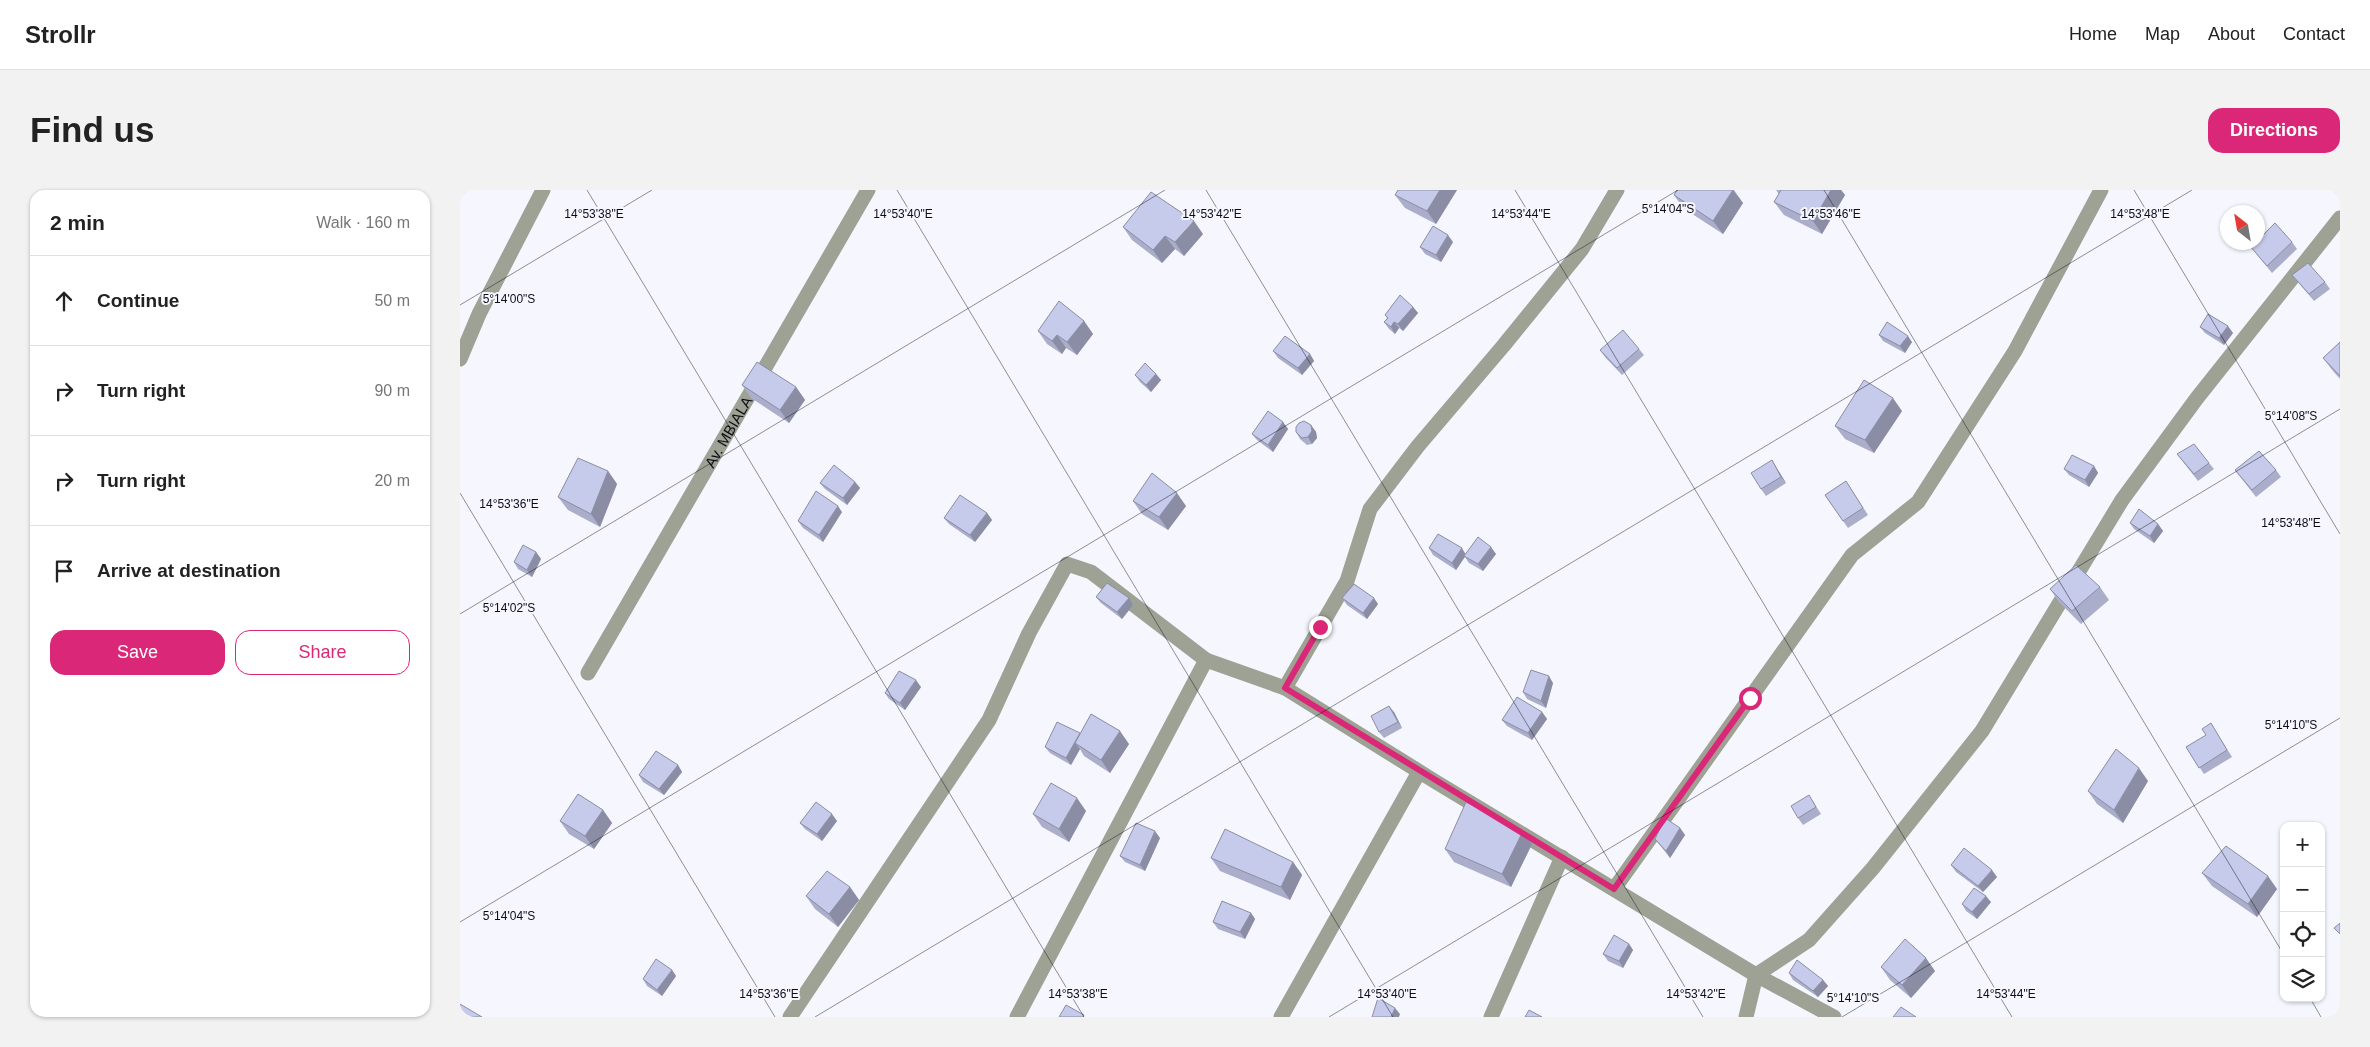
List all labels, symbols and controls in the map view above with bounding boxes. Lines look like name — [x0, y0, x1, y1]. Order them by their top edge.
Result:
text: Strollr — [25, 21, 96, 48]
text: Home — [2069, 24, 2117, 44]
text: Map — [2145, 24, 2180, 44]
text: About — [2208, 24, 2255, 44]
text: Contact — [2283, 24, 2345, 44]
button: Directions — [2208, 108, 2340, 153]
text: Find us — [30, 110, 154, 149]
text: 5°14'04"S — [1642, 202, 1694, 216]
north arrow — [2220, 205, 2265, 250]
text: 14°53'38"E — [564, 207, 624, 221]
text: 14°53'40"E — [873, 207, 933, 221]
text: 14°53'42"E — [1182, 207, 1242, 221]
text: 14°53'44"E — [1491, 207, 1551, 221]
text: 14°53'46"E — [1801, 207, 1861, 221]
text: 14°53'48"E — [2110, 207, 2170, 221]
text: 2 min — [50, 211, 105, 234]
text: Walk · 160 m — [316, 214, 410, 231]
icon: ahead — [50, 287, 78, 315]
text: Continue — [97, 290, 179, 311]
text: 50 m — [374, 292, 410, 309]
text: 5°14'00"S — [483, 292, 535, 306]
icon: right — [50, 377, 78, 405]
text: Turn right — [97, 380, 185, 401]
text: 90 m — [374, 382, 410, 399]
street label: Av. MBIALA — [701, 393, 755, 470]
text: 5°14'08"S — [2265, 409, 2317, 423]
icon: right — [50, 467, 78, 495]
text: Turn right — [97, 470, 185, 491]
text: 20 m — [374, 472, 410, 489]
text: 14°53'36"E — [479, 497, 539, 511]
text: 14°53'48"E — [2261, 516, 2321, 530]
icon: arrive — [50, 557, 78, 585]
text: Arrive at destination — [97, 560, 281, 581]
text: 5°14'02"S — [483, 601, 535, 615]
route end — [1309, 616, 1332, 639]
button: Save — [50, 630, 225, 675]
button: Share — [235, 630, 410, 675]
route start — [1739, 687, 1762, 710]
text: 5°14'10"S — [2265, 718, 2317, 732]
map controls — [2280, 822, 2325, 1002]
button: + — [2280, 822, 2325, 867]
button: − — [2280, 867, 2325, 912]
text: 5°14'04"S — [483, 909, 535, 923]
button: locate — [2280, 912, 2325, 957]
button: layers — [2280, 957, 2325, 1002]
text: 14°53'36"E — [739, 987, 799, 1001]
text: 14°53'38"E — [1048, 987, 1108, 1001]
text: 14°53'40"E — [1357, 987, 1417, 1001]
text: 14°53'42"E — [1666, 987, 1726, 1001]
text: 14°53'44"E — [1976, 987, 2036, 1001]
text: 5°14'10"S — [1827, 991, 1879, 1005]

